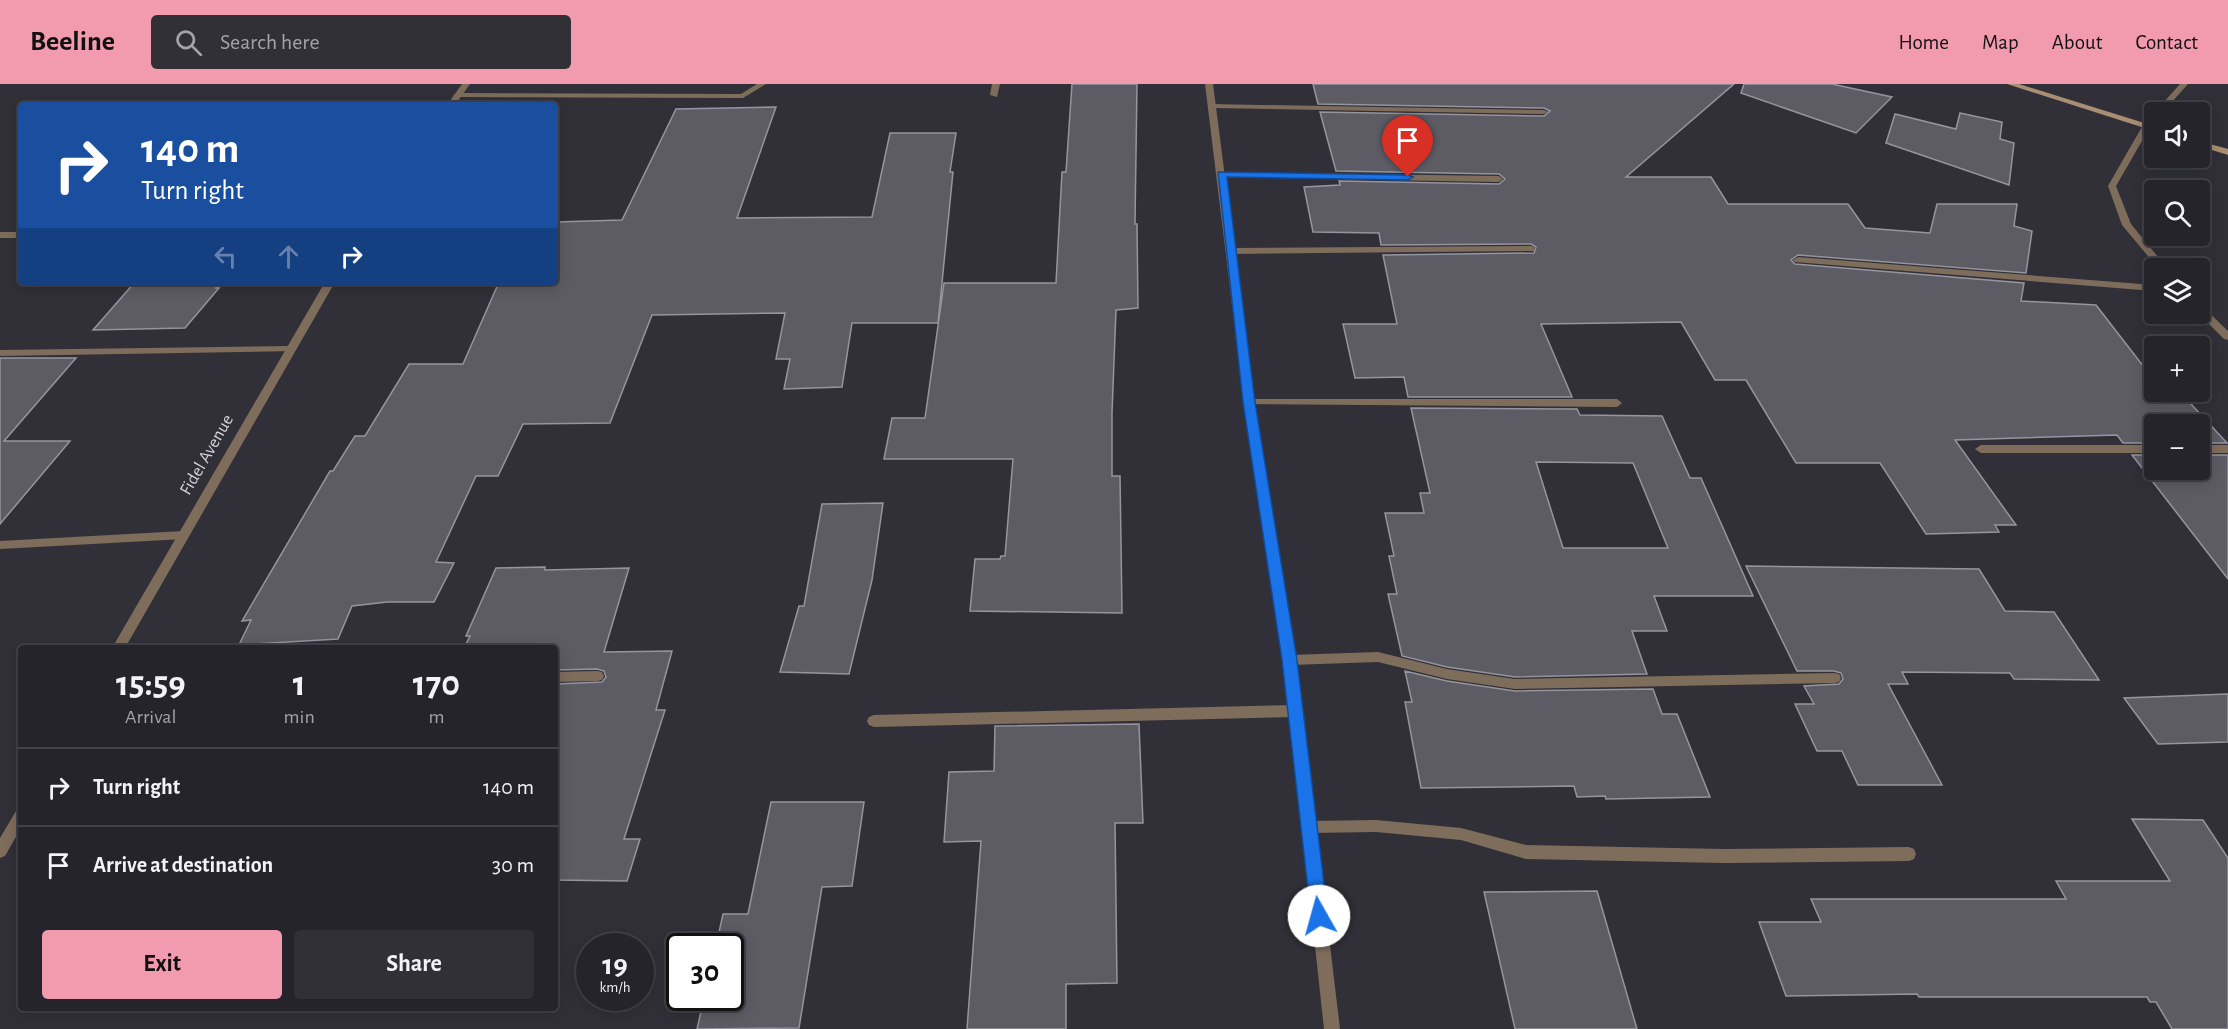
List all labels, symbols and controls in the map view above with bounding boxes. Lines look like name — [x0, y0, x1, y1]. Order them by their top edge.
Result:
search box — [151, 15, 571, 69]
icon: search — [172, 26, 205, 59]
text: Beeline — [30, 28, 115, 56]
text: Search here — [220, 31, 320, 53]
text: Home — [1898, 32, 1949, 53]
text: Map — [1982, 32, 2019, 53]
text: About — [2052, 32, 2102, 53]
text: Contact — [2135, 32, 2198, 53]
map controls — [2144, 102, 2210, 480]
button: sound — [2144, 102, 2210, 168]
pin — [1382, 115, 1433, 177]
icon: arrive — [1391, 124, 1424, 157]
icon: right — [42, 126, 120, 204]
text: 140 m — [141, 128, 239, 170]
text: Turn right — [141, 177, 244, 204]
button: search — [2144, 180, 2210, 246]
icon: left — [209, 240, 242, 273]
icon: ahead — [272, 240, 305, 273]
icon: right — [335, 240, 368, 273]
button: layers — [2144, 258, 2210, 324]
button: + — [2144, 336, 2210, 402]
street label: Fidel Avenue — [177, 412, 237, 498]
button: − — [2144, 414, 2210, 480]
text: 15:59 — [116, 666, 186, 702]
text: 1 — [293, 666, 306, 702]
text: 170 — [413, 666, 460, 702]
text: Arrival — [125, 707, 177, 727]
text: min — [284, 707, 315, 727]
text: m — [428, 707, 444, 727]
icon: right — [42, 771, 75, 804]
text: Turn right — [93, 776, 180, 798]
text: 140 m — [483, 776, 534, 798]
icon: arrive — [42, 849, 75, 882]
text: Arrive at destination — [93, 854, 273, 876]
text: 30 m — [492, 854, 534, 876]
position arrow — [1287, 884, 1351, 948]
button: Exit — [42, 930, 282, 999]
button: Share — [294, 930, 534, 999]
speed limit sign: 30 — [666, 933, 744, 1011]
text: 19 — [602, 950, 628, 980]
text: km/h — [600, 980, 630, 995]

